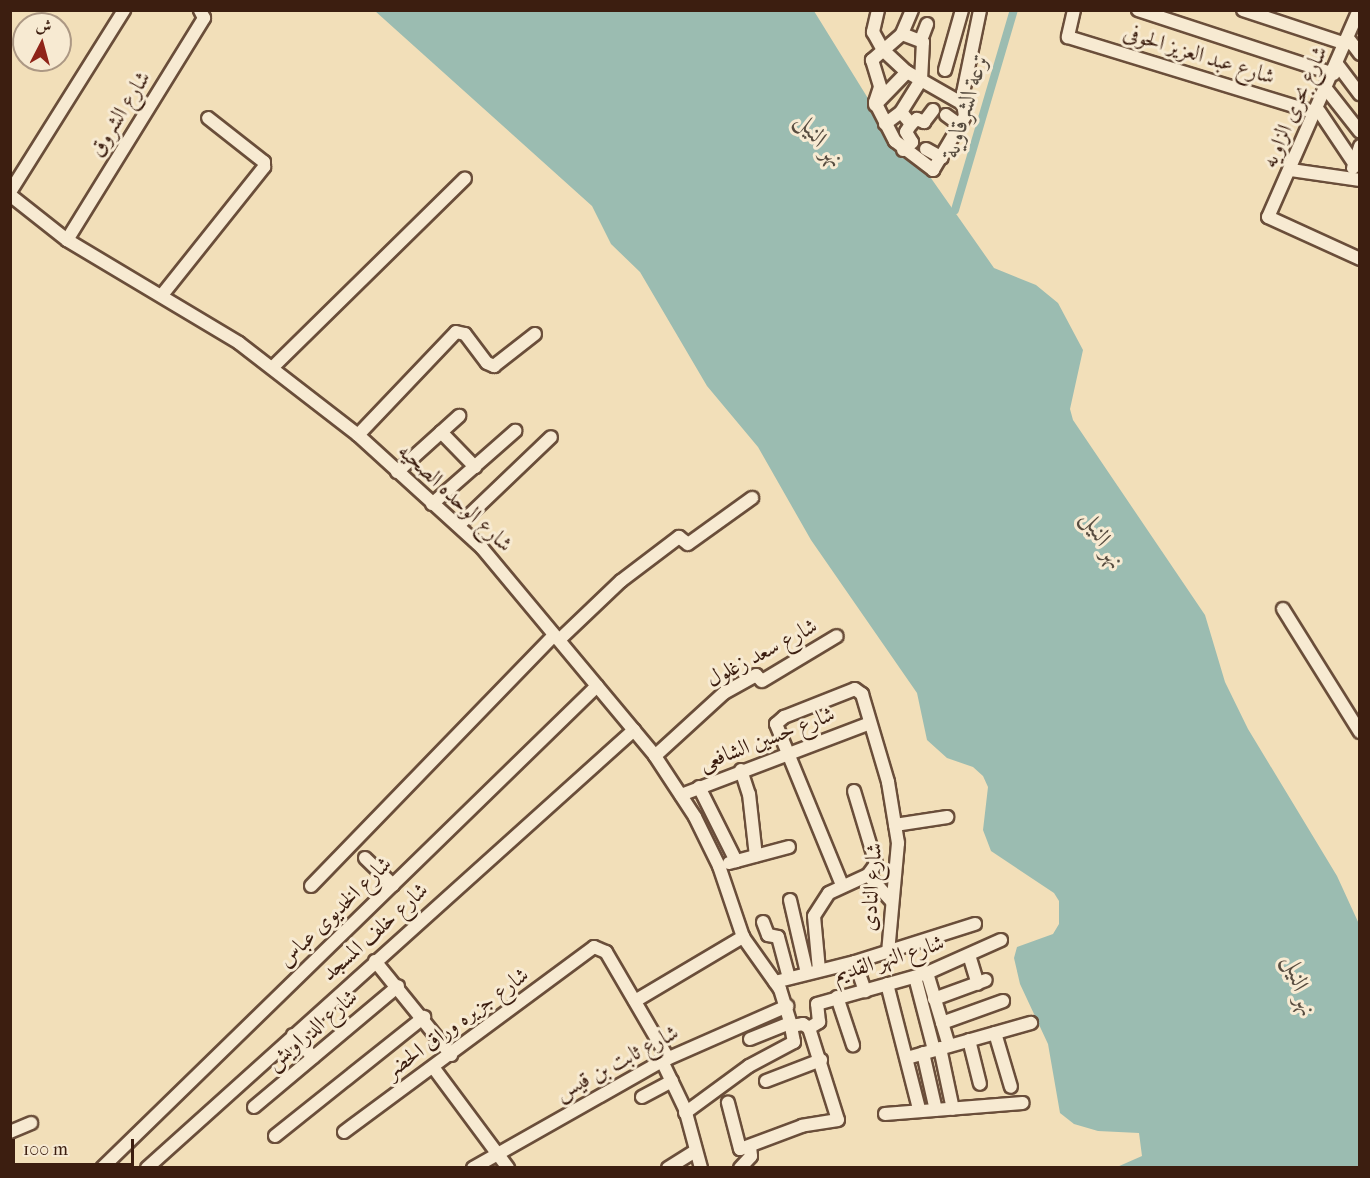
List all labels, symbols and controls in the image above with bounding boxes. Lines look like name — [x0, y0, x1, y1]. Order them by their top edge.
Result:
north arrow — [12, 12, 72, 72]
text: ش — [35, 15, 53, 36]
street label: شارع عبد العزيز الحوفى — [1120, 19, 1278, 91]
street label: شارع بحرى الزاويه — [1256, 42, 1334, 172]
water label: ترعة الشرقاوية — [936, 49, 996, 161]
street label: شارع الشروق — [83, 66, 157, 162]
water label: نهر النيل — [789, 106, 851, 174]
street label: شارع الوحده الصحيه — [392, 438, 518, 558]
water label: نهر النيل — [1075, 506, 1131, 574]
street label: شارع سعد زغلول — [702, 613, 822, 693]
street label: شارع حسين الشافعى — [695, 701, 839, 777]
street label: شارع النادى — [856, 842, 888, 932]
street label: شارع الخديوى عباس — [273, 851, 397, 973]
street label: شارع خلف المسجد — [316, 877, 434, 987]
street label: شارع النهر القديم — [831, 930, 947, 988]
water label: نهر النيل — [1278, 952, 1322, 1020]
street label: شارع جزيره وراق الحضر — [380, 962, 534, 1084]
street label: شارع الدراويش — [261, 984, 363, 1076]
street label: شارع ثابت بن قيس — [551, 1019, 683, 1107]
scale bar — [15, 1127, 136, 1165]
text: 100 m — [23, 1139, 68, 1160]

